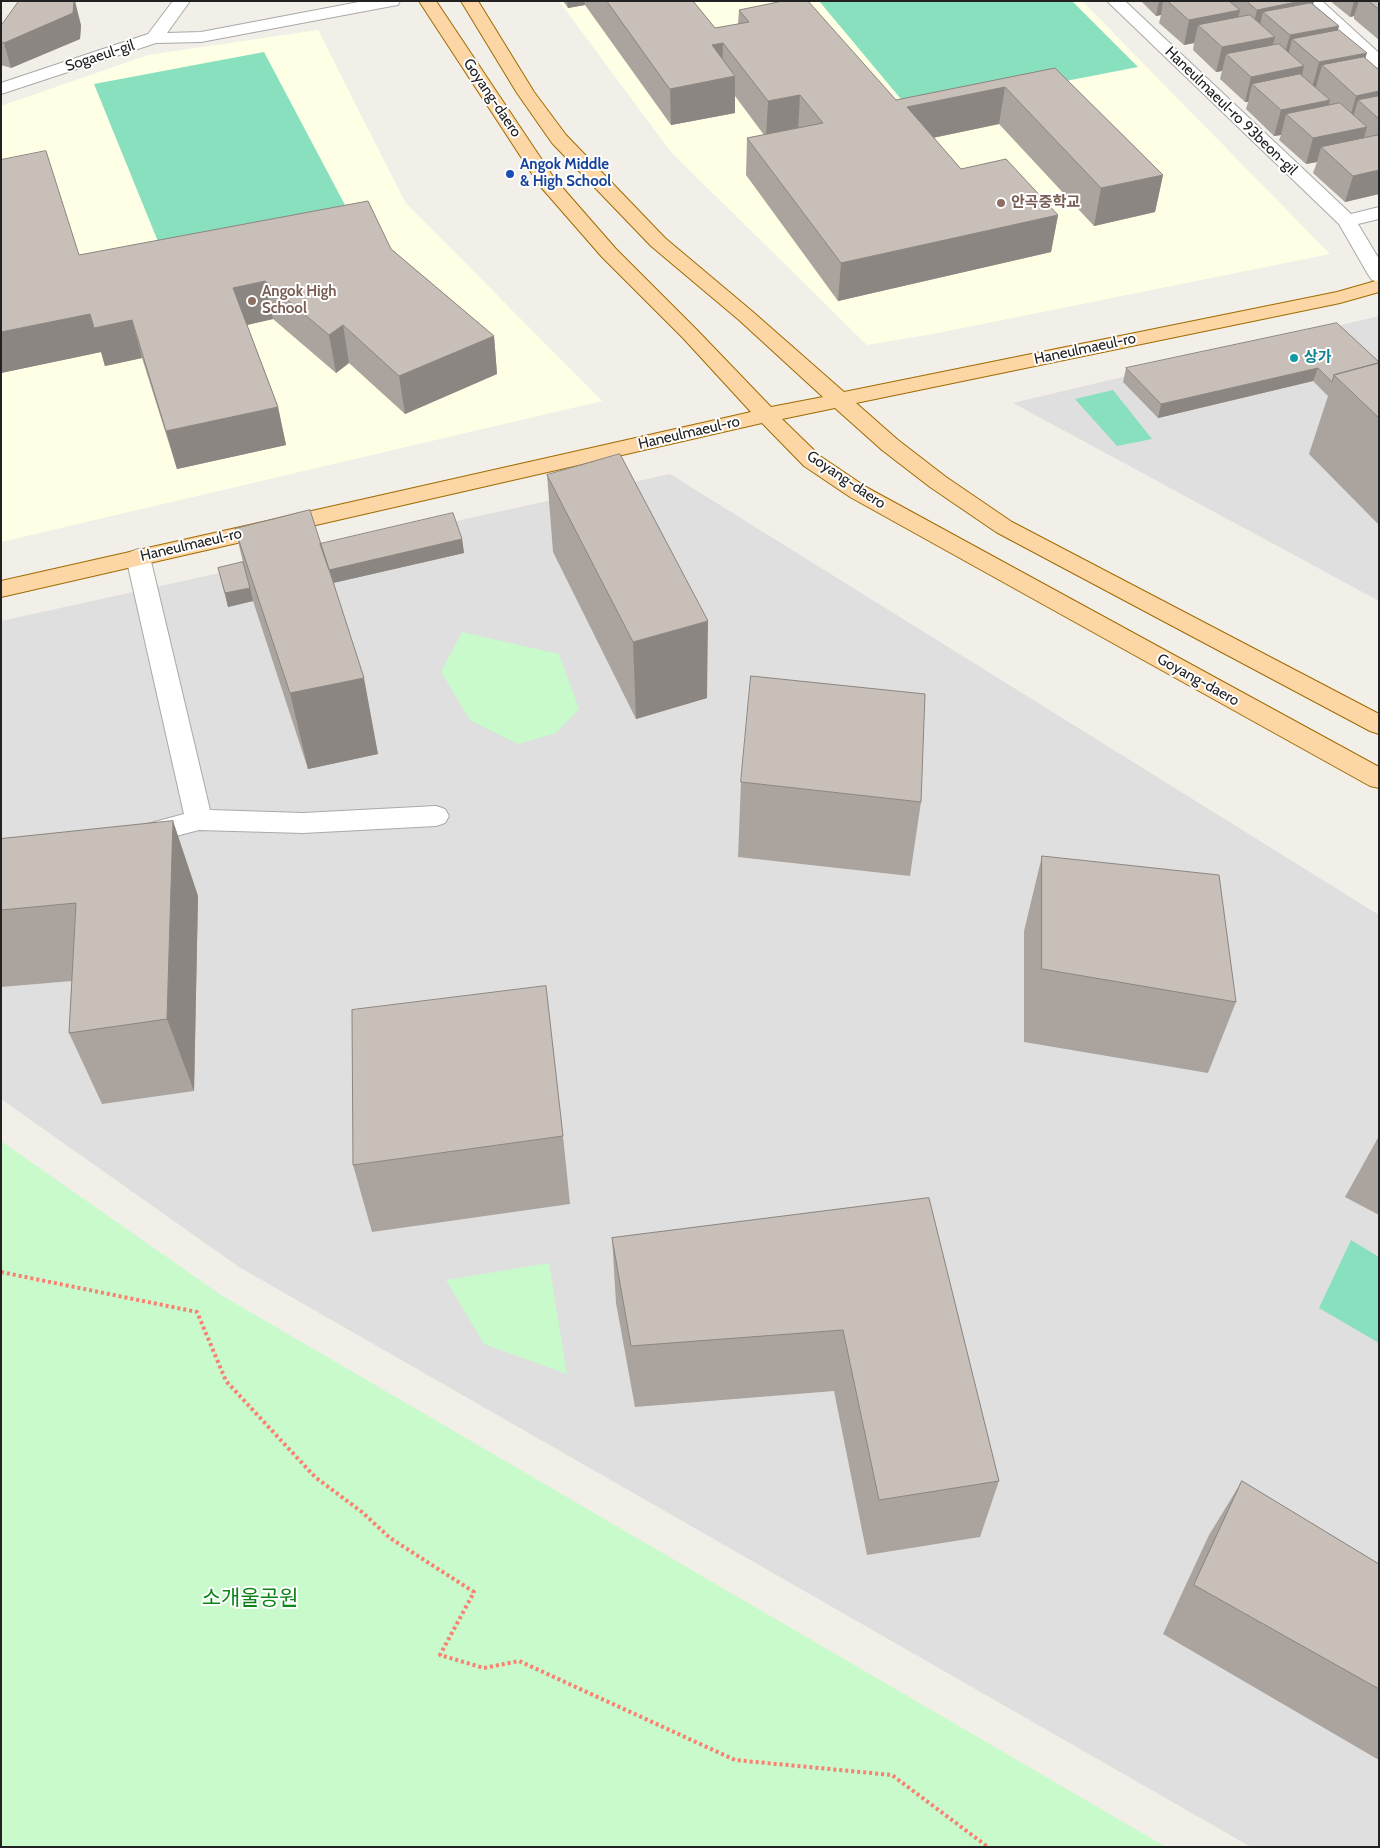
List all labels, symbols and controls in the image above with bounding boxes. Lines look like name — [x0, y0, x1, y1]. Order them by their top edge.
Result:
street label: Sogaeul-gil — [63, 36, 137, 76]
street label: Haneulmaeul-ro 93beon-gil — [1161, 43, 1301, 179]
street label: Goyang-daero — [459, 55, 525, 141]
place label: Angok Middle & High School — [520, 156, 611, 191]
marker: Angok Middle & High School — [504, 168, 516, 180]
place label: 안곡중학교 — [1011, 194, 1080, 212]
marker: 안곡중학교 — [995, 197, 1007, 209]
place label: Angok High School — [262, 283, 337, 318]
marker: Angok High School — [246, 295, 258, 307]
street label: Haneulmaeul-ro — [1032, 329, 1138, 369]
place label: 상가 — [1304, 349, 1332, 367]
marker: 상가 — [1288, 352, 1300, 364]
street label: Haneulmaeul-ro — [636, 413, 742, 453]
street label: Goyang-daero — [803, 447, 889, 513]
street label: Haneulmaeul-ro — [138, 525, 244, 565]
street label: Goyang-daero — [1154, 650, 1242, 710]
park label: 소개울공원 — [202, 1586, 298, 1612]

